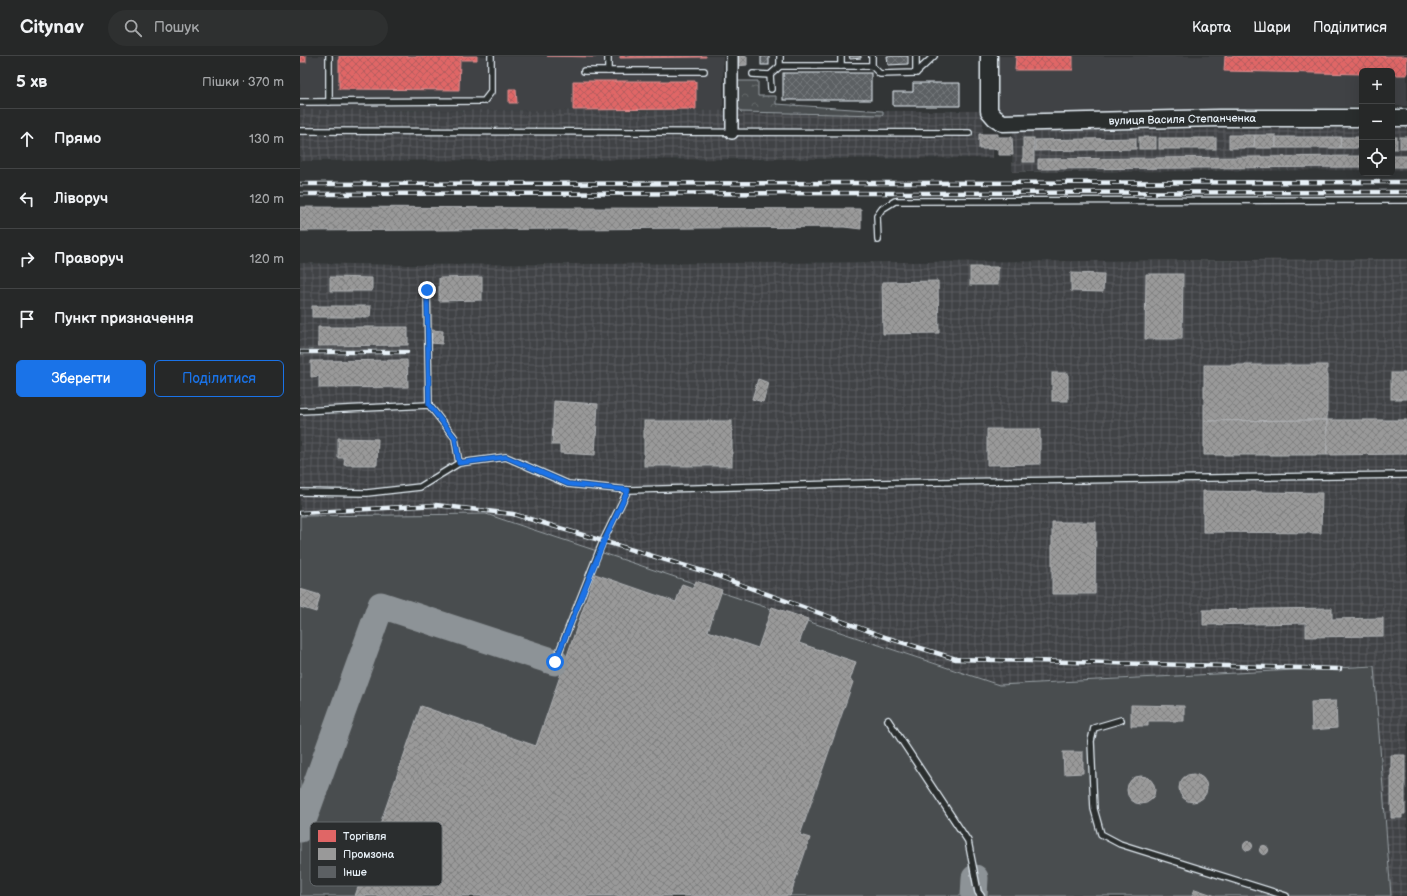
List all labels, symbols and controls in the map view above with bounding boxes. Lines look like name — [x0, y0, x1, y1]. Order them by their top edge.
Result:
search box — [108, 10, 388, 46]
text: Citynav — [20, 16, 84, 39]
icon: search — [122, 17, 144, 39]
text: Пошук — [154, 18, 199, 37]
text: Карта — [1192, 19, 1231, 36]
text: Шари — [1253, 19, 1291, 36]
text: Поділитися — [1313, 19, 1387, 36]
map controls — [1359, 68, 1395, 176]
button: + — [1359, 68, 1395, 104]
text: 5 хв — [16, 72, 47, 92]
text: Пішки · 370 m — [202, 74, 284, 90]
button: − — [1359, 104, 1395, 140]
street label: вулиця Василя Степанченка — [1109, 112, 1256, 128]
icon: ahead — [16, 128, 38, 150]
text: Прямо — [54, 129, 101, 148]
text: 130 m — [249, 131, 284, 147]
button: locate — [1359, 140, 1395, 176]
icon: left — [16, 188, 38, 210]
text: Ліворуч — [54, 189, 108, 208]
text: 120 m — [249, 191, 284, 207]
icon: right — [16, 248, 38, 270]
text: Праворуч — [54, 249, 124, 268]
text: 120 m — [249, 251, 284, 267]
route end — [418, 281, 436, 299]
icon: arrive — [16, 308, 38, 330]
text: Пункт призначення — [54, 309, 194, 328]
button: Зберегти — [16, 360, 146, 397]
button: Поділитися — [154, 360, 284, 397]
route start — [546, 653, 564, 671]
legend — [310, 822, 442, 886]
text: Торгівля — [343, 830, 386, 843]
text: Промзона — [343, 848, 395, 861]
text: Інше — [343, 866, 367, 879]

